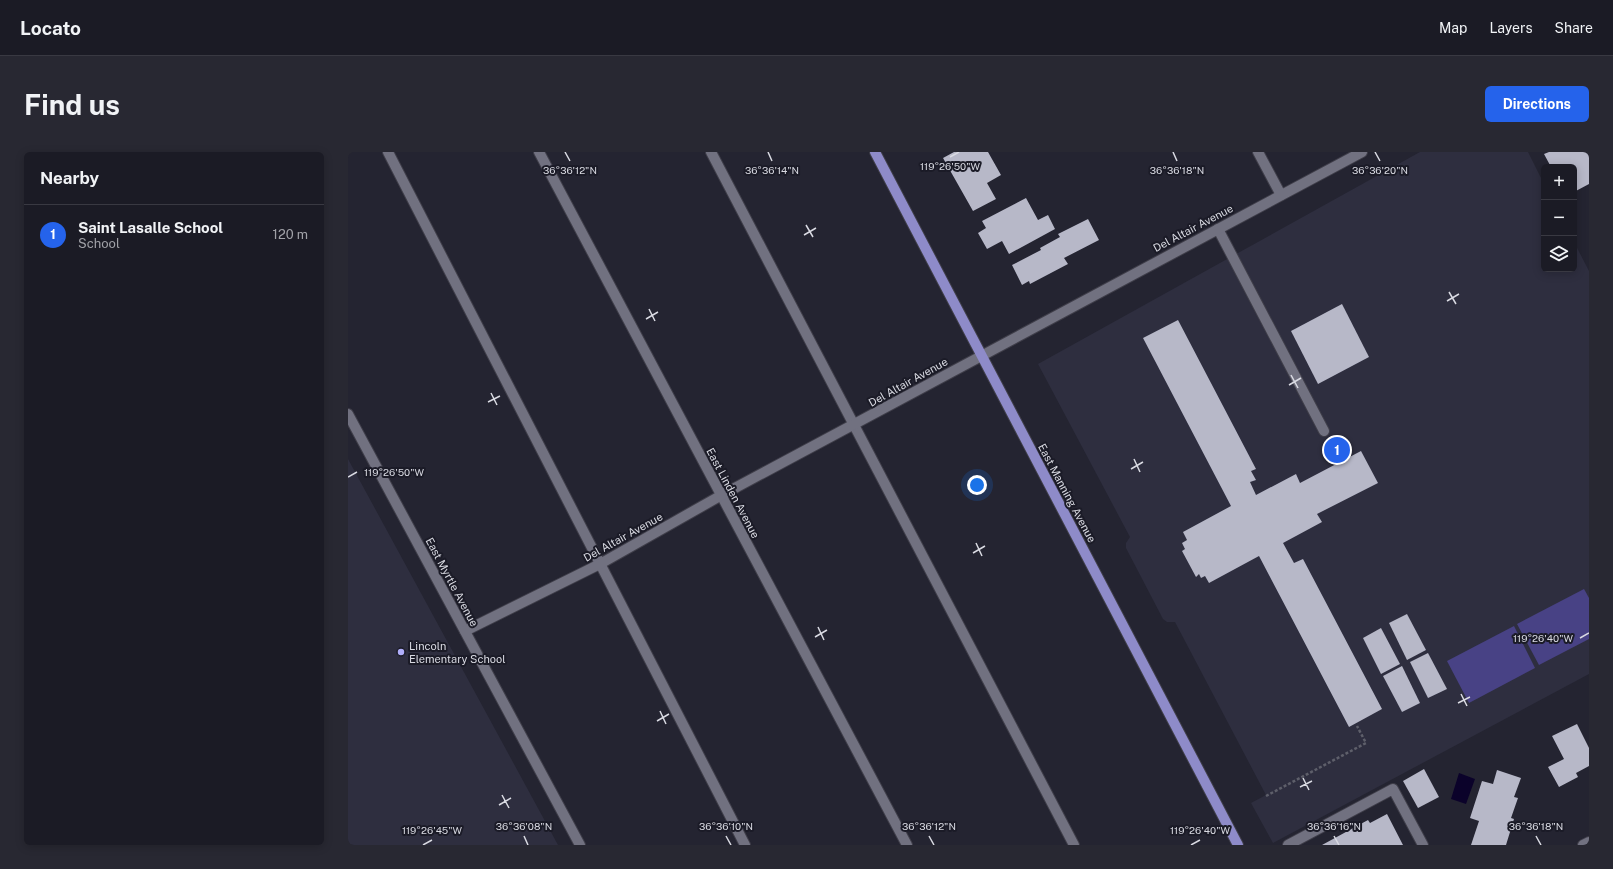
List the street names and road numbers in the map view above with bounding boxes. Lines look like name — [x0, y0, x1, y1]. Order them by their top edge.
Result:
street label: Del Altair Avenue — [1151, 202, 1235, 254]
street label: Del Altair Avenue — [866, 355, 950, 409]
street label: East Manning Avenue — [1036, 442, 1098, 544]
street label: East Linden Avenue — [704, 446, 762, 540]
street label: Del Altair Avenue — [581, 510, 665, 564]
street label: East Myrtle Avenue — [423, 536, 481, 628]

